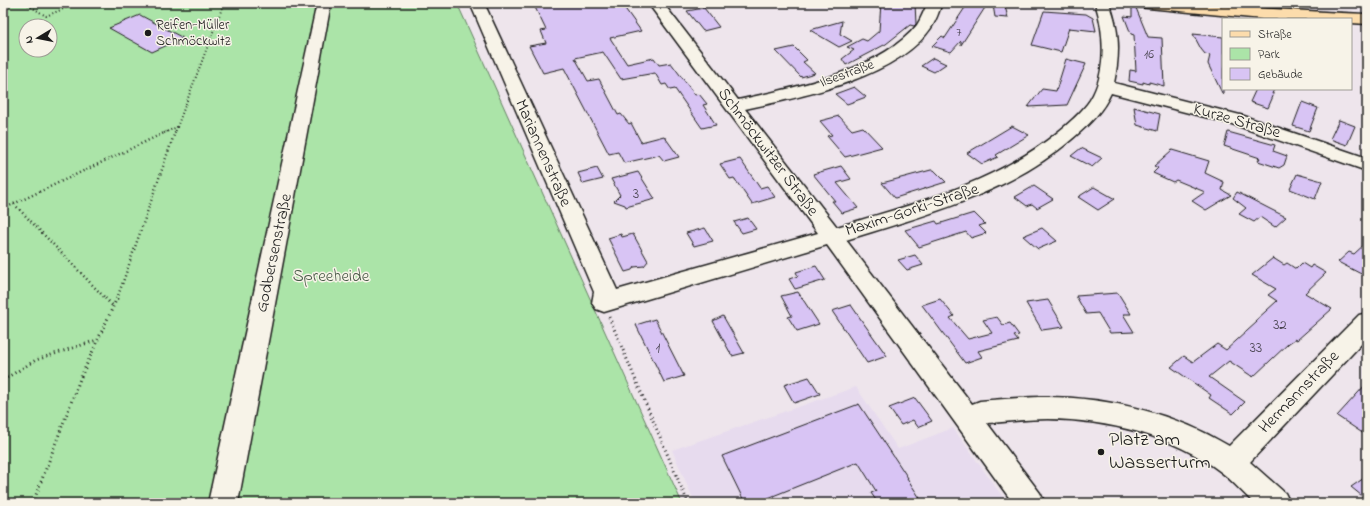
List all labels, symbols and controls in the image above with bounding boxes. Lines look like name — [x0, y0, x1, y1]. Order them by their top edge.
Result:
place label: Reifen-Müller Schmöckwitz — [156, 15, 231, 52]
north arrow — [18, 18, 58, 58]
legend — [1222, 18, 1352, 90]
house number: 7 — [956, 23, 962, 42]
text: Straße — [1258, 26, 1292, 44]
marker: Reifen-Müller Schmöckwitz — [143, 28, 153, 38]
text: N — [21, 35, 38, 45]
house number: 16 — [1144, 45, 1154, 64]
text: Park — [1258, 46, 1280, 64]
street label: Ilsestraße — [817, 54, 878, 94]
text: Gebäude — [1258, 66, 1303, 84]
street label: Schmöckwitzer Straße — [711, 82, 825, 222]
street label: Mariannenstraße — [508, 95, 578, 211]
street label: Kurze Straße — [1190, 97, 1284, 145]
street label: Maxim-Gorki-Straße — [842, 177, 982, 243]
house number: 3 — [633, 183, 639, 205]
street label: Godbersenstraße — [249, 191, 299, 315]
park label: Spreeheide — [293, 264, 370, 289]
house number: 32 — [1273, 314, 1287, 336]
house number: 1 — [656, 337, 661, 359]
house number: 33 — [1250, 337, 1262, 359]
street label: Hermannstraße — [1253, 344, 1345, 439]
place label: Platz am Wasserturm — [1109, 426, 1211, 478]
marker: Platz am Wasserturm — [1096, 447, 1106, 457]

